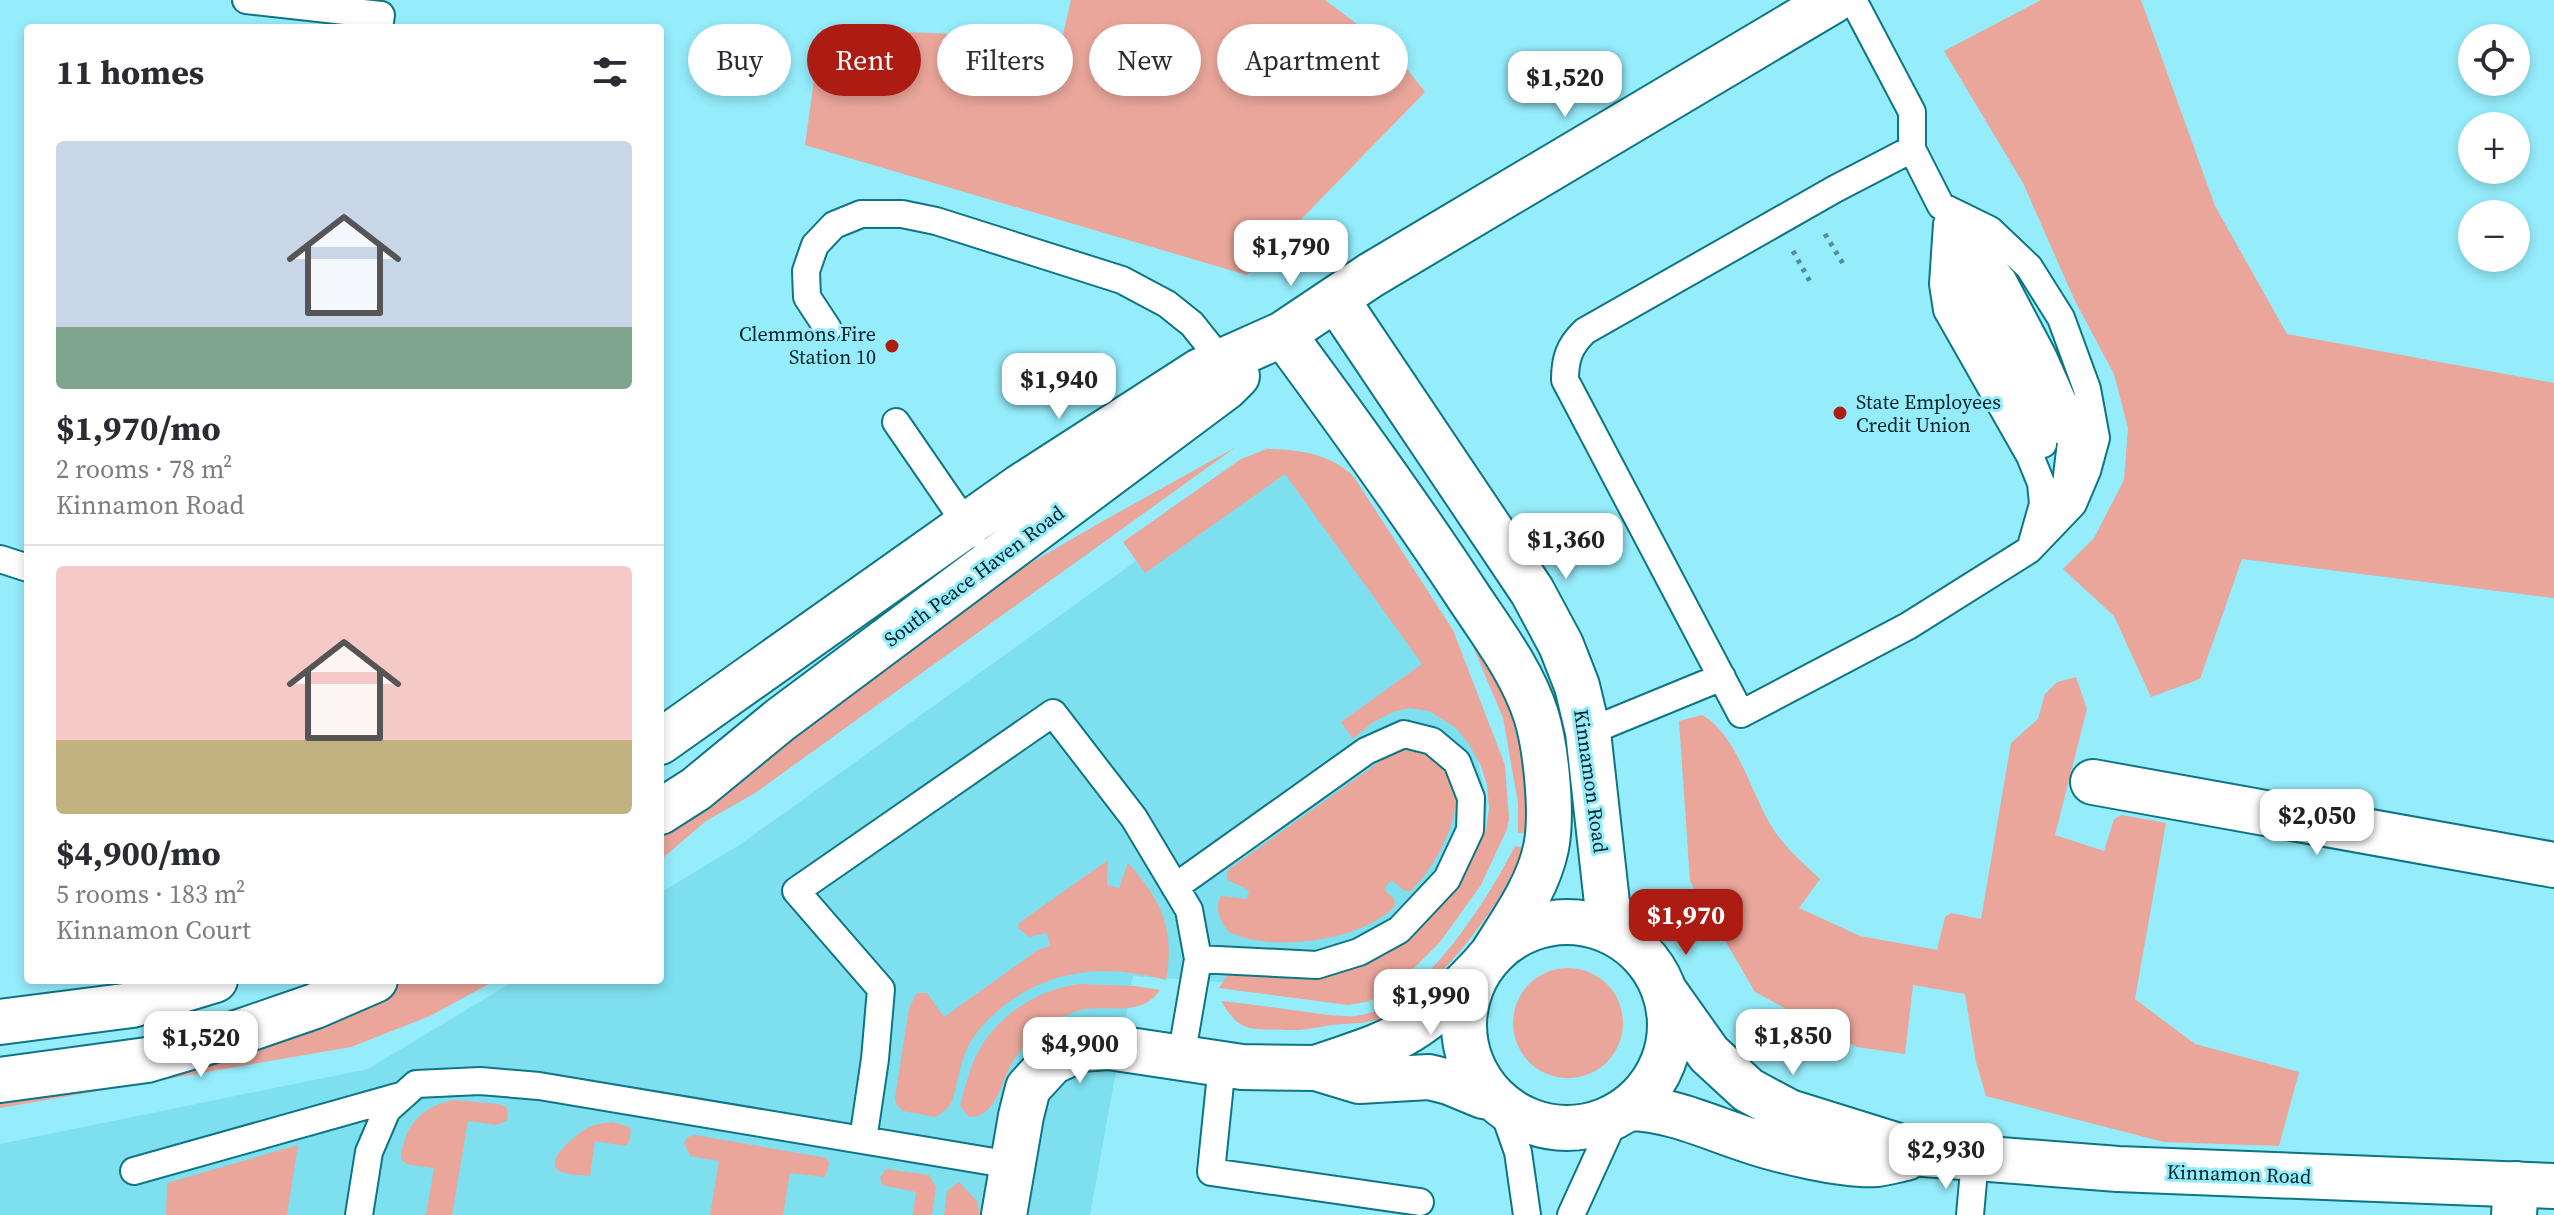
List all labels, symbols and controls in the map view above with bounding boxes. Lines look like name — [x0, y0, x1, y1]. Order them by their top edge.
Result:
chip: Buy — [688, 24, 791, 96]
chip: Rent — [807, 24, 921, 96]
chip: Filters — [937, 24, 1073, 96]
chip: New — [1089, 24, 1201, 96]
chip: Apartment — [1217, 24, 1408, 96]
map controls — [2458, 24, 2530, 272]
button: locate — [2458, 24, 2530, 96]
text: 11 homes — [56, 49, 204, 95]
icon: filters — [588, 50, 632, 94]
pin: $1,520 — [1500, 51, 1630, 119]
text: $1,520 — [1526, 59, 1604, 95]
button: + — [2458, 112, 2530, 184]
icon: home — [272, 193, 416, 337]
button: − — [2458, 200, 2530, 272]
pin: $1,790 — [1226, 220, 1356, 288]
text: $1,790 — [1252, 228, 1330, 264]
place label: Clemmons Fire Station 10 — [739, 320, 876, 371]
marker: Clemmons Fire Station 10 — [883, 337, 901, 355]
pin: $1,940 — [994, 353, 1124, 421]
text: $1,940 — [1020, 361, 1098, 397]
place label: State Employees Credit Union — [1856, 388, 2001, 439]
marker: State Employees Credit Union — [1831, 404, 1849, 422]
text: $1,970/mo — [56, 405, 221, 451]
text: 2 rooms · 78 m² — [56, 451, 232, 487]
text: Kinnamon Road — [56, 487, 244, 523]
street label: South Peace Haven Road — [878, 498, 1070, 653]
pin: $1,360 — [1501, 513, 1631, 581]
text: $1,360 — [1527, 521, 1605, 557]
icon: home — [272, 618, 416, 762]
street label: Kinnamon Road — [1567, 707, 1615, 855]
pin: $2,050 — [2252, 789, 2382, 857]
text: $2,050 — [2278, 797, 2356, 833]
text: $4,900/mo — [56, 830, 221, 876]
text: 5 rooms · 183 m² — [56, 876, 245, 912]
pin: $1,970 — [1621, 889, 1751, 957]
text: $1,970 — [1647, 897, 1725, 933]
text: Kinnamon Court — [56, 912, 251, 948]
pin: $1,990 — [1366, 969, 1496, 1037]
text: $1,990 — [1392, 977, 1470, 1013]
pin: $1,850 — [1728, 1009, 1858, 1077]
pin: $1,520 — [136, 1011, 266, 1079]
pin: $4,900 — [1015, 1017, 1145, 1085]
text: $1,850 — [1754, 1017, 1832, 1053]
text: $1,520 — [162, 1019, 240, 1055]
text: $4,900 — [1041, 1025, 1119, 1061]
pin: $2,930 — [1881, 1123, 2011, 1191]
text: $2,930 — [1907, 1131, 1985, 1167]
street label: Kinnamon Road — [2166, 1157, 2312, 1191]

